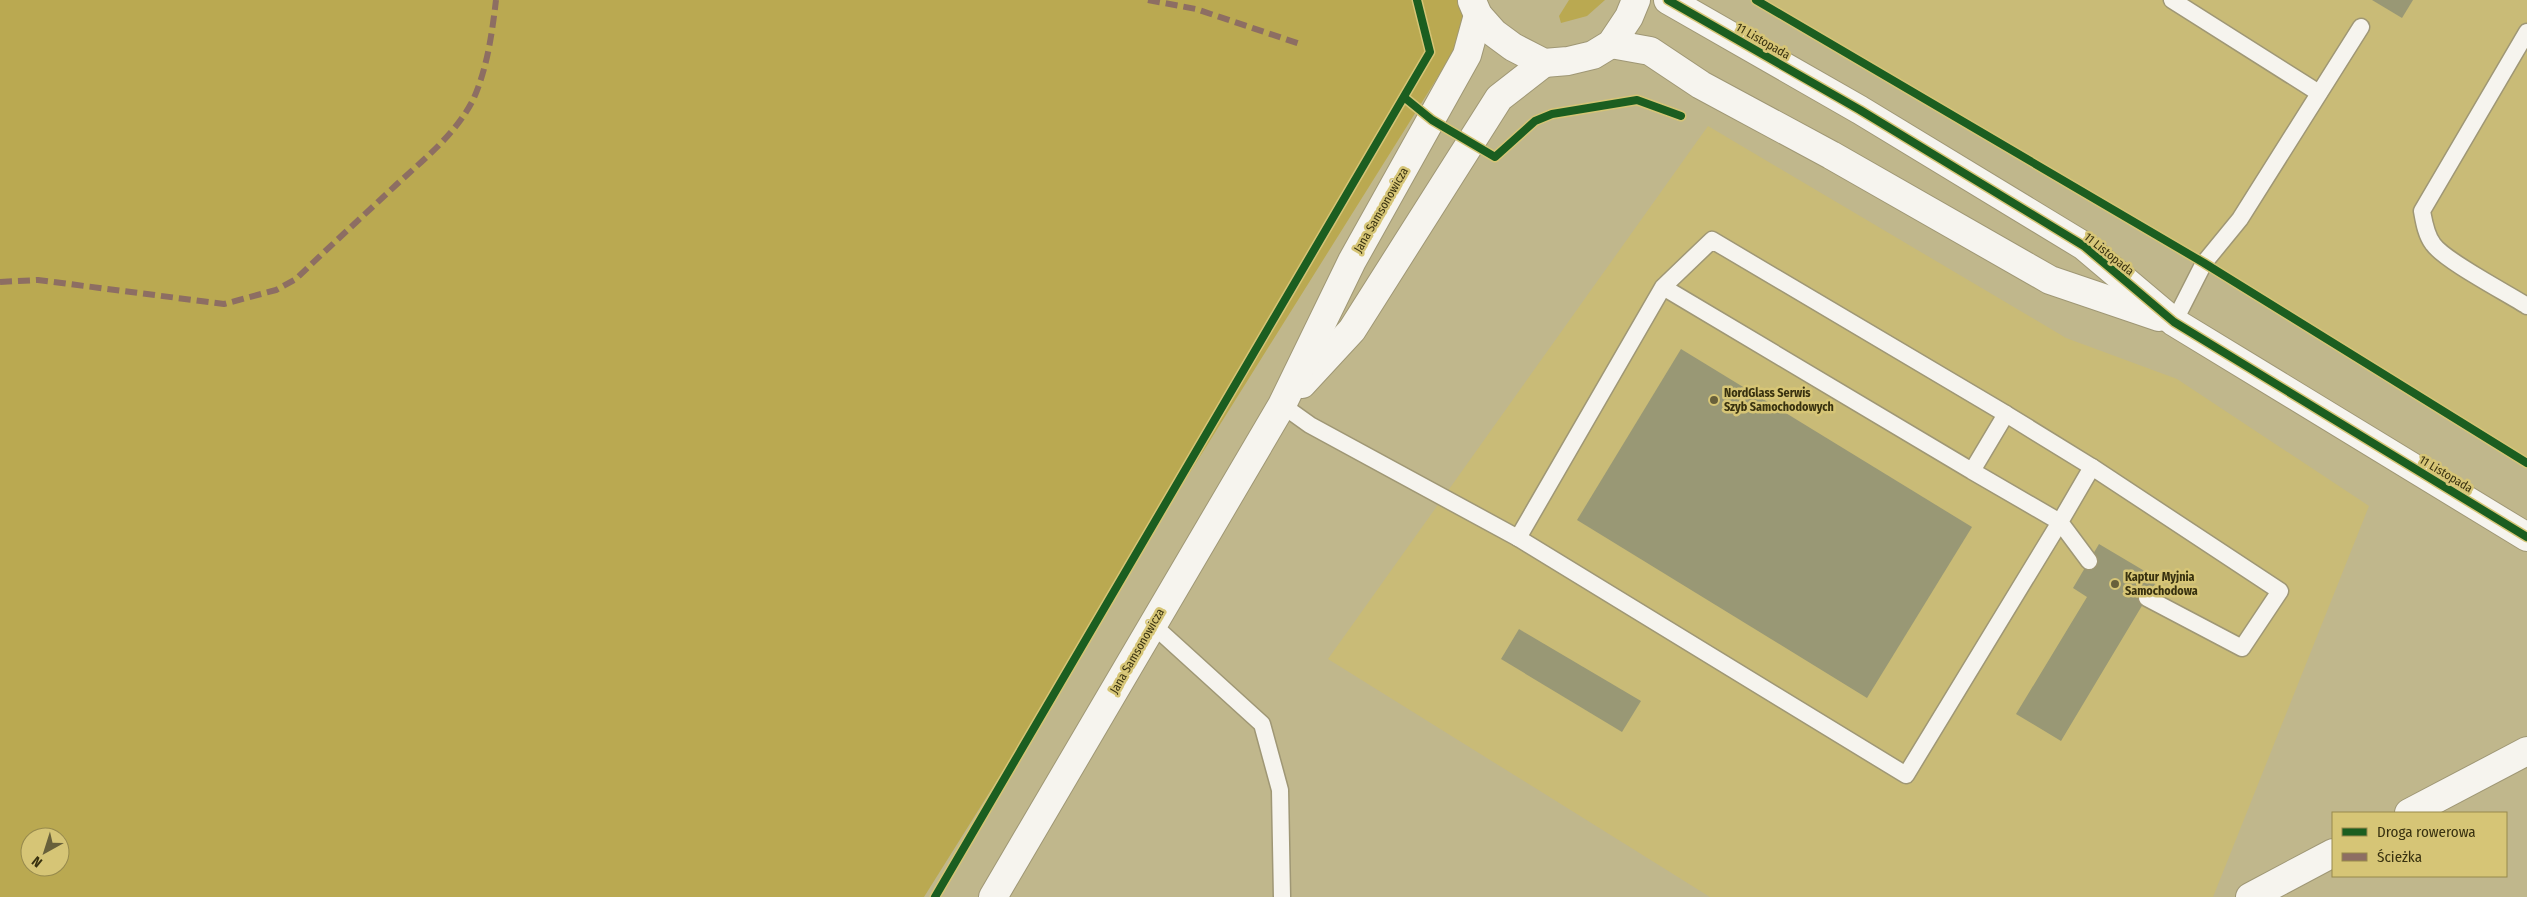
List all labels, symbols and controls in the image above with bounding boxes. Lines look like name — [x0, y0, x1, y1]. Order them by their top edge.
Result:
street label: 11 Listopada — [1734, 20, 1793, 62]
street label: Jana Samsonowicza — [1351, 165, 1411, 255]
street label: 11 Listopada — [2081, 230, 2137, 278]
place label: NordGlass Serwis Szyb Samochodowych — [1724, 386, 1834, 414]
marker: NordGlass Serwis Szyb Samochodowych — [1708, 394, 1720, 406]
street label: 11 Listopada — [2417, 453, 2475, 496]
place label: Kaptur Myjnia Samochodowa — [2125, 570, 2198, 598]
marker: Kaptur Myjnia Samochodowa — [2109, 578, 2121, 590]
street label: Jana Samsonowicza — [1107, 606, 1167, 696]
legend — [2332, 812, 2507, 877]
text: Droga rowerowa — [2377, 823, 2476, 841]
north arrow — [20, 827, 70, 877]
text: Ścieżka — [2377, 848, 2422, 866]
text: N — [29, 852, 46, 871]

